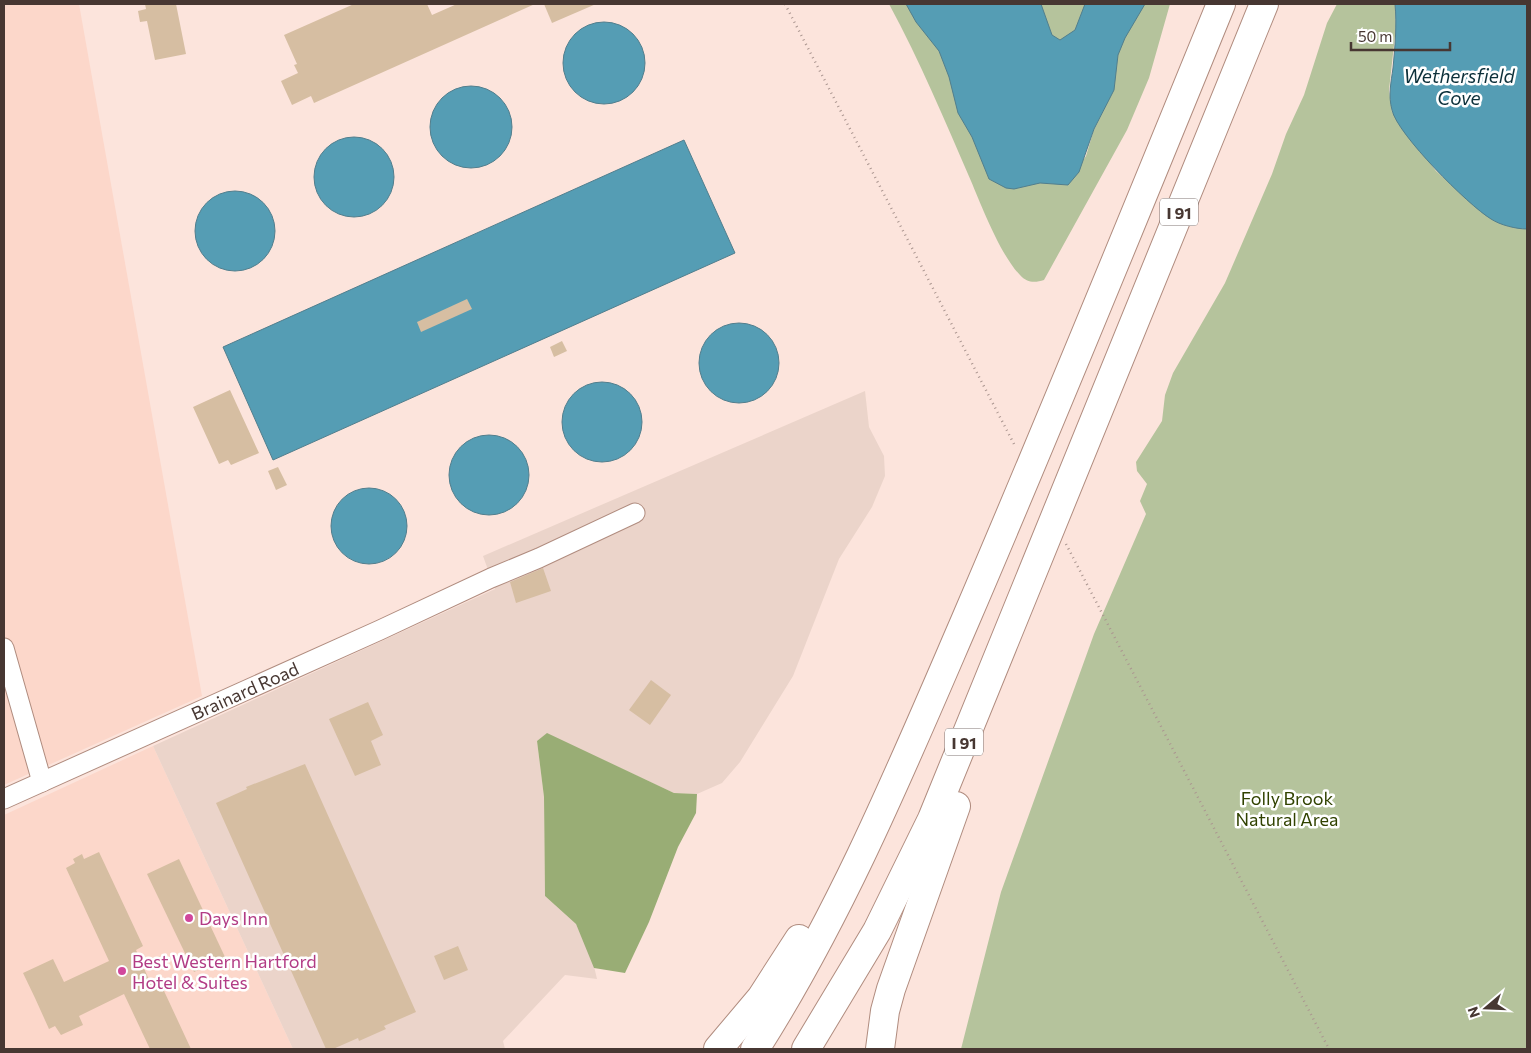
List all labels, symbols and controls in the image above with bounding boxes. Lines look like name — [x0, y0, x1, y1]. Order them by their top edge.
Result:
scale bar — [1351, 20, 1450, 52]
text: 50 m — [1358, 27, 1392, 45]
water label: Wethersfield Cove — [1404, 64, 1515, 109]
road number: I 91 — [1160, 198, 1198, 226]
street label: Brainard Road — [188, 657, 302, 724]
road number: I 91 — [945, 729, 983, 756]
park label: Folly Brook Natural Area — [1235, 787, 1339, 830]
place label: Days Inn — [199, 907, 268, 929]
marker: Days Inn — [183, 912, 195, 924]
place label: Best Western Hartford Hotel & Suites — [132, 950, 317, 993]
marker: Best Western Hartford Hotel & Suites — [116, 965, 128, 977]
north arrow — [1461, 983, 1511, 1033]
text: N — [1463, 1005, 1483, 1020]

